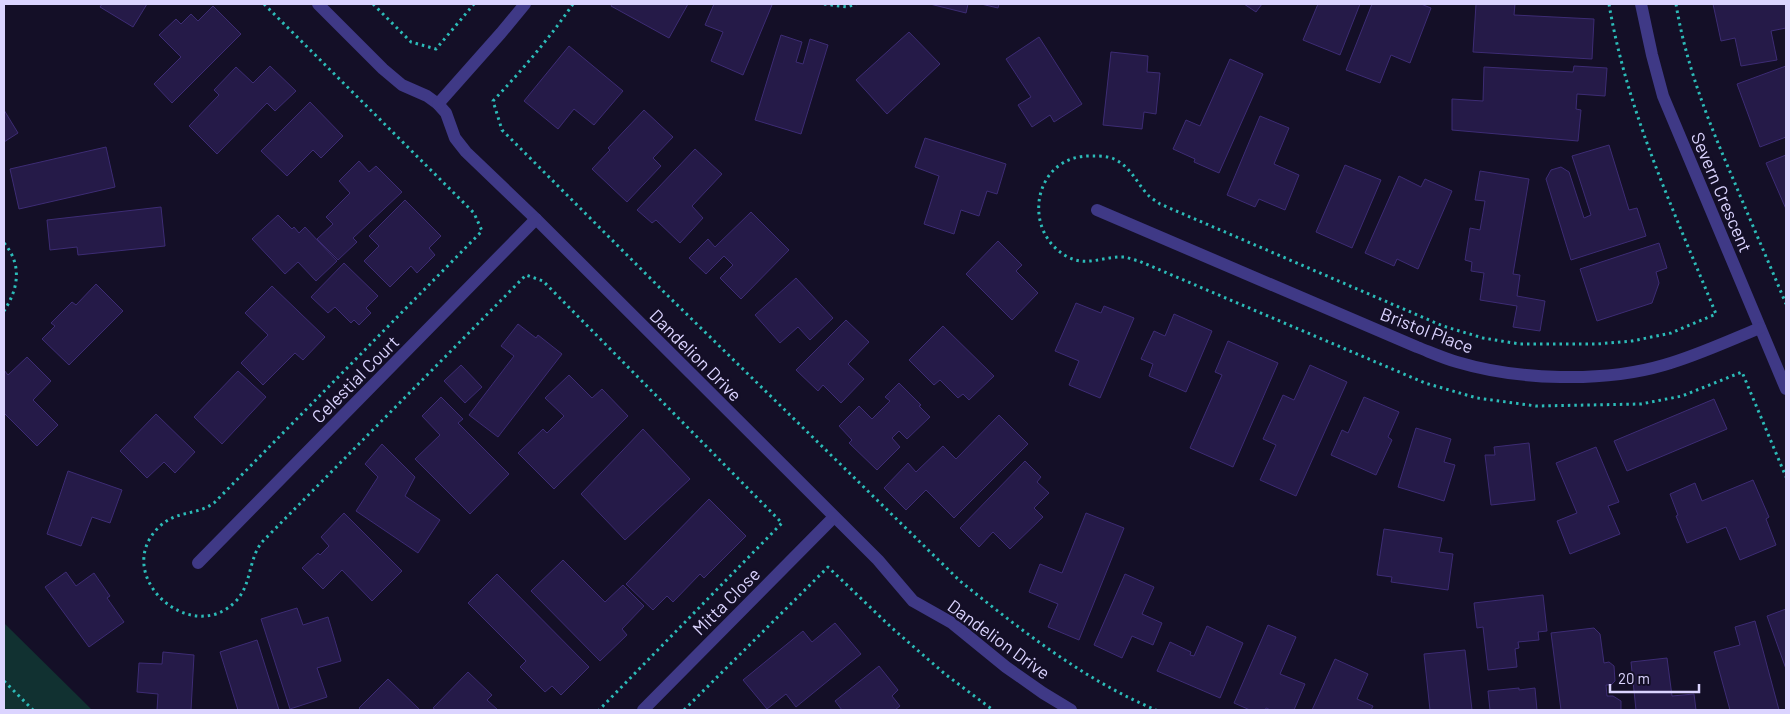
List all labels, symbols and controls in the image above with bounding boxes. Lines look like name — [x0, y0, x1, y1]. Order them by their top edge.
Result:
street label: Severn Crescent — [1687, 129, 1757, 255]
street label: Bristol Place — [1377, 302, 1477, 358]
street label: Dandelion Drive — [645, 304, 747, 406]
street label: Celestial Court — [307, 331, 403, 427]
street label: Mitta Close — [688, 563, 764, 639]
street label: Dandelion Drive — [944, 594, 1054, 684]
scale bar — [1610, 662, 1699, 694]
text: 20 m — [1618, 669, 1650, 687]

